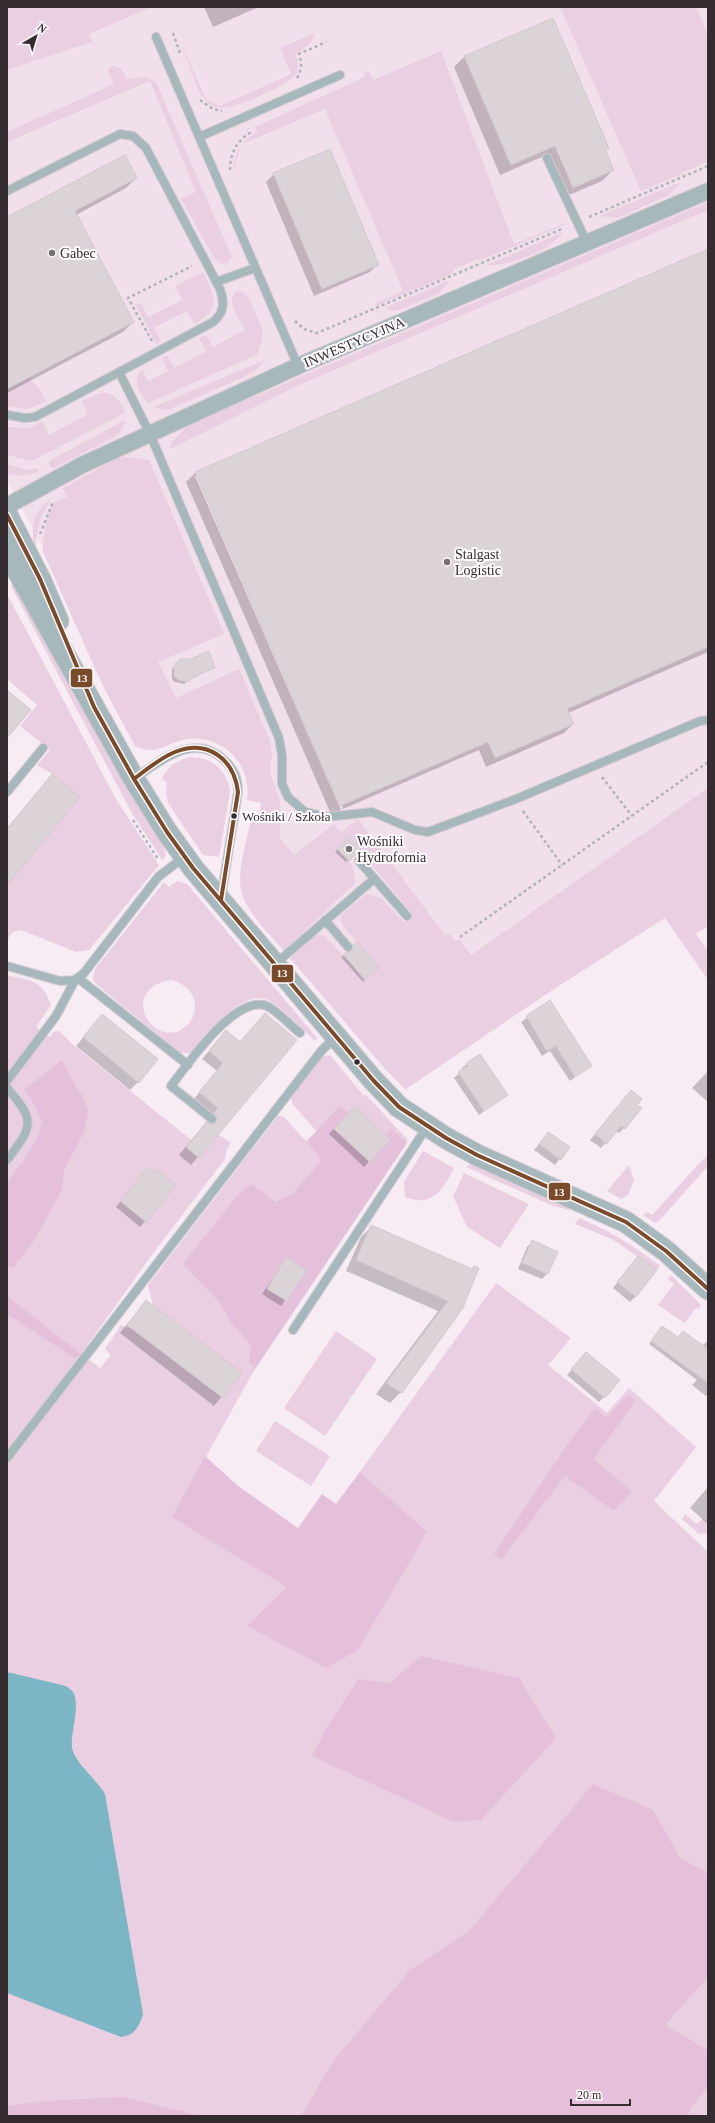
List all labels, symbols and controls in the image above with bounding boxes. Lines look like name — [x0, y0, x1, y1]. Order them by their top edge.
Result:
north arrow — [16, 16, 56, 56]
text: N — [35, 21, 49, 35]
place label: Gabec — [60, 246, 96, 261]
marker: Gabec — [47, 248, 57, 258]
street label: INWESTYCYJNA — [302, 314, 408, 370]
place label: Stalgast Logistic — [455, 547, 501, 578]
marker: Stalgast Logistic — [442, 557, 452, 567]
line badge: 13 — [70, 668, 93, 688]
text: 13 — [77, 672, 88, 684]
place label: Wośniki / Szkoła — [242, 809, 331, 824]
marker: Wośniki / Szkoła — [229, 811, 239, 821]
place label: Wośniki Hydrofornia — [357, 834, 427, 865]
marker: Wośniki Hydrofornia — [344, 844, 354, 854]
line badge: 13 — [271, 964, 294, 983]
text: 13 — [277, 967, 288, 979]
unlabelled marker — [352, 1057, 362, 1067]
line badge: 13 — [548, 1182, 571, 1201]
text: 13 — [554, 1186, 565, 1198]
scale bar — [571, 2081, 630, 2107]
text: 20 m — [577, 2088, 602, 2102]

